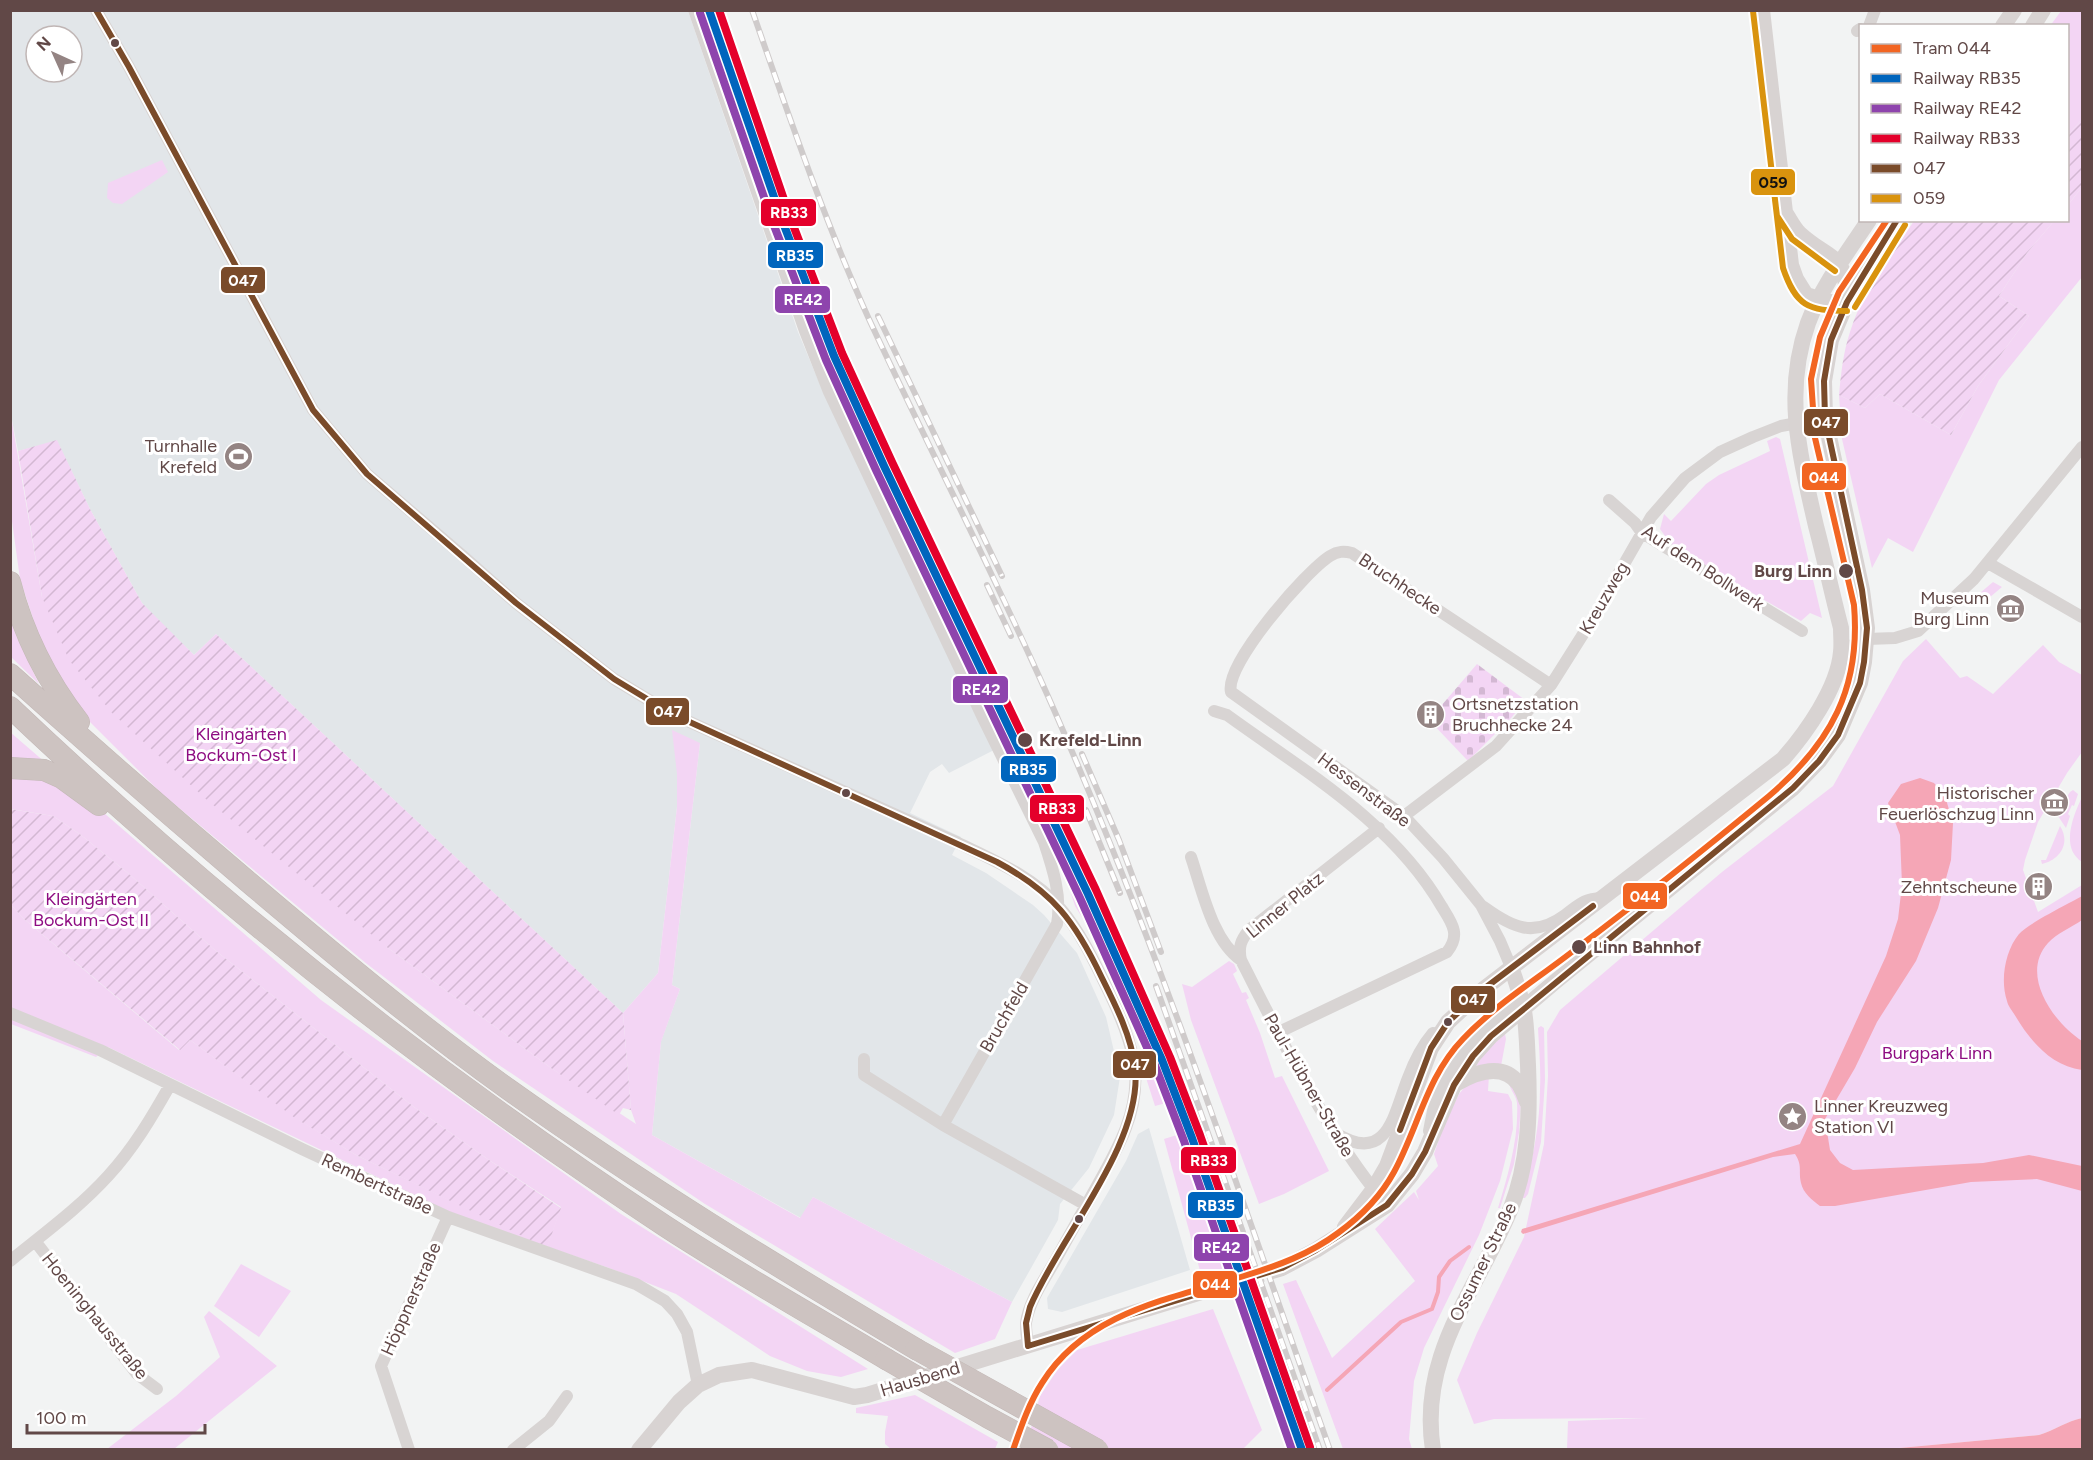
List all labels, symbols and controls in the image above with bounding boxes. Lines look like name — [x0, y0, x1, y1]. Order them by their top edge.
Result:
north arrow — [24, 24, 84, 84]
legend — [1859, 24, 2069, 222]
text: N — [33, 33, 55, 55]
unlabelled marker — [109, 37, 121, 49]
text: Tram 044 — [1913, 37, 1991, 59]
text: Railway RB35 — [1913, 67, 2021, 89]
text: Railway RE42 — [1913, 97, 2022, 119]
text: Railway RB33 — [1913, 127, 2020, 149]
text: 047 — [1913, 157, 1946, 179]
line badge: 059 — [1750, 168, 1796, 196]
text: 059 — [1759, 173, 1787, 192]
text: 059 — [1913, 187, 1945, 209]
line badge: RB33 — [760, 198, 817, 227]
text: RB33 — [770, 203, 808, 222]
line badge: RB35 — [767, 241, 824, 269]
text: RB35 — [776, 246, 814, 265]
line badge: 047 — [220, 266, 266, 294]
text: 047 — [228, 271, 258, 290]
line badge: RE42 — [774, 285, 831, 314]
text: RE42 — [783, 290, 823, 309]
line badge: 047 — [1803, 408, 1849, 437]
text: 047 — [1811, 413, 1841, 432]
place label: Turnhalle Krefeld — [145, 435, 217, 478]
sports icon: Turnhalle Krefeld — [222, 440, 254, 472]
line badge: 044 — [1801, 462, 1847, 491]
text: 044 — [1809, 468, 1839, 487]
street label: Auf dem Bollwerk — [1638, 520, 1768, 616]
street label: Bruchhecke — [1355, 548, 1446, 620]
street label: Kreuzweg — [1574, 558, 1634, 638]
place label: Burg Linn — [1754, 560, 1832, 582]
marker: Burg Linn — [1837, 562, 1855, 580]
place label: Museum Burg Linn — [1913, 587, 1989, 630]
museum icon: Museum Burg Linn — [1994, 592, 2026, 624]
line badge: RE42 — [952, 675, 1009, 704]
text: RE42 — [961, 680, 1001, 699]
place label: Ortsnetzstation Bruchhecke 24 — [1452, 693, 1579, 736]
line badge: 047 — [645, 697, 690, 726]
building icon: Ortsnetzstation Bruchhecke 24 — [1415, 698, 1447, 730]
text: 047 — [653, 702, 683, 721]
park label: Kleingärten Bockum-Ost I — [185, 723, 297, 766]
place label: Krefeld-Linn — [1039, 729, 1142, 751]
marker: Krefeld-Linn — [1016, 731, 1034, 749]
street label: Hessenstraße — [1313, 748, 1415, 832]
line badge: RB35 — [1000, 755, 1057, 783]
text: RB35 — [1009, 760, 1047, 779]
place label: Historischer Feuerlöschzug Linn — [1878, 782, 2034, 825]
unlabelled marker — [840, 787, 852, 799]
museum icon: Historischer Feuerlöschzug Linn — [2039, 787, 2071, 819]
line badge: RB33 — [1029, 794, 1085, 823]
text: RB33 — [1038, 799, 1076, 818]
street label: Linner Platz — [1242, 867, 1328, 943]
building icon: Zehntscheune — [2022, 871, 2054, 903]
place label: Zehntscheune — [1901, 876, 2017, 898]
line badge: 044 — [1622, 882, 1668, 910]
text: 044 — [1630, 887, 1660, 906]
park label: Kleingärten Bockum-Ost II — [33, 888, 149, 931]
place label: Linn Bahnhof — [1593, 936, 1702, 958]
marker: Linn Bahnhof — [1570, 938, 1588, 956]
street label: Bruchfeld — [975, 978, 1033, 1056]
line badge: 047 — [1450, 985, 1496, 1014]
text: 047 — [1458, 990, 1488, 1009]
street label: Paul-Hübner-Straße — [1259, 1010, 1359, 1161]
unlabelled marker — [1442, 1016, 1454, 1028]
park label: Burgpark Linn — [1882, 1042, 1992, 1064]
line badge: 047 — [1112, 1050, 1157, 1079]
text: 047 — [1120, 1055, 1150, 1074]
place label: Linner Kreuzweg Station VI — [1814, 1095, 1948, 1138]
place icon: Linner Kreuzweg Station VI — [1777, 1100, 1809, 1132]
line badge: RB33 — [1180, 1146, 1237, 1174]
street label: Rembertstraße — [318, 1149, 436, 1219]
text: RB33 — [1190, 1151, 1228, 1170]
line badge: RB35 — [1187, 1191, 1244, 1219]
text: RB35 — [1197, 1196, 1235, 1215]
street label: Ossumer Straße — [1445, 1199, 1521, 1325]
unlabelled marker — [1073, 1213, 1085, 1225]
line badge: RE42 — [1193, 1233, 1250, 1262]
text: RE42 — [1201, 1238, 1241, 1257]
street label: Höppnerstraße — [376, 1239, 446, 1359]
street label: Hoeninghausstraße — [37, 1248, 153, 1384]
line badge: 044 — [1192, 1270, 1238, 1299]
text: 044 — [1200, 1275, 1230, 1294]
street label: Hausbend — [878, 1356, 962, 1402]
scale bar — [27, 1397, 206, 1435]
text: 100 m — [36, 1407, 86, 1429]

